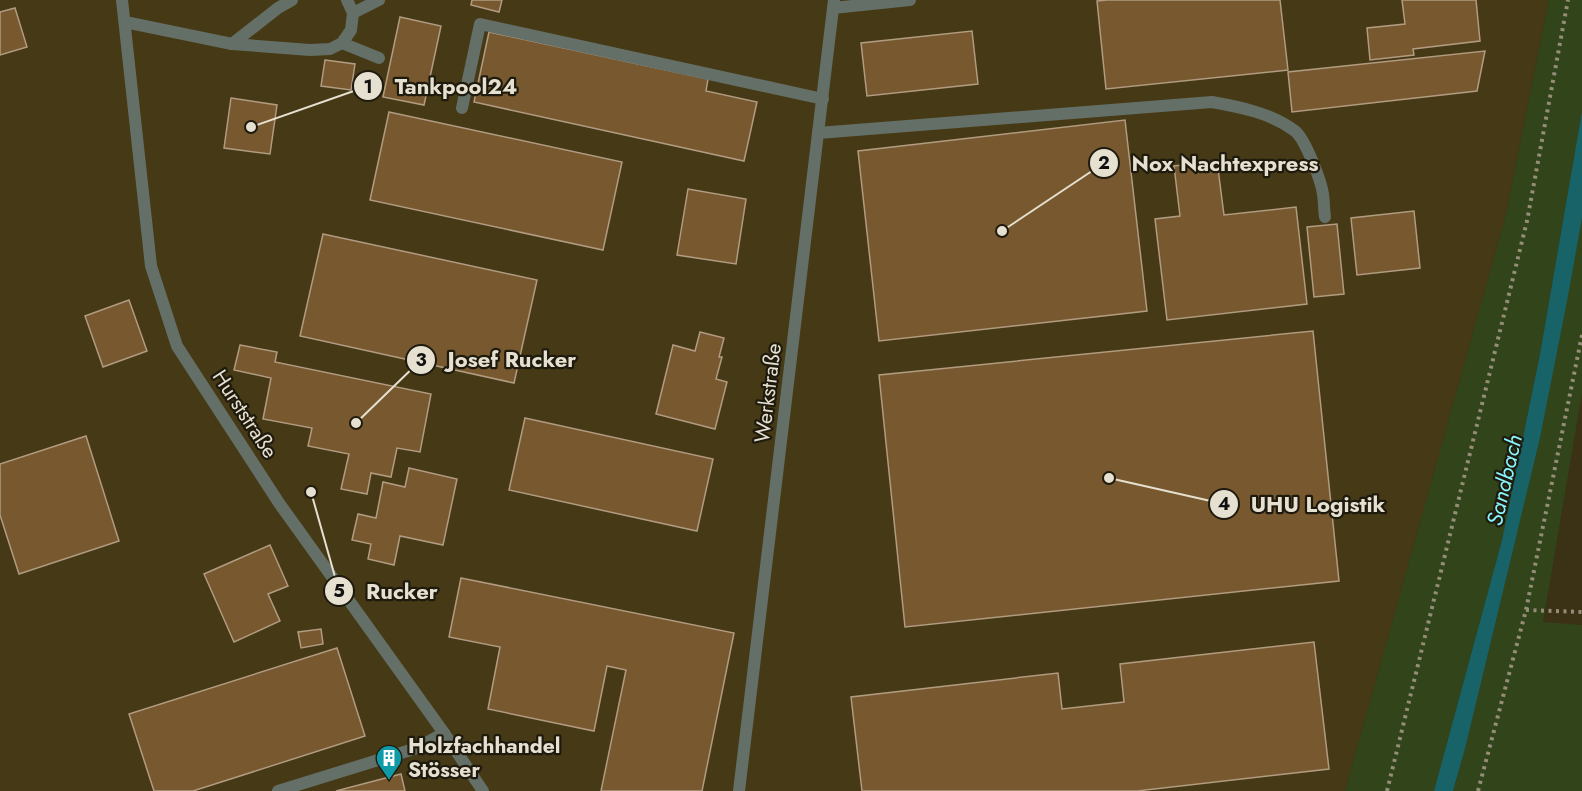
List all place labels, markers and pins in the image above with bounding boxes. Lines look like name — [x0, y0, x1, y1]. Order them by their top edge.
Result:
callout: Tankpool24 — [353, 66, 530, 106]
callout: Nox Nachtexpress — [1089, 143, 1330, 183]
callout: Josef Rucker — [406, 340, 588, 380]
callout: UHU Logistik — [1209, 484, 1397, 524]
callout: Rucker — [324, 571, 449, 611]
place label: Holzfachhandel Stösser — [408, 731, 560, 785]
building icon: Holzfachhandel Stösser — [374, 743, 404, 781]

